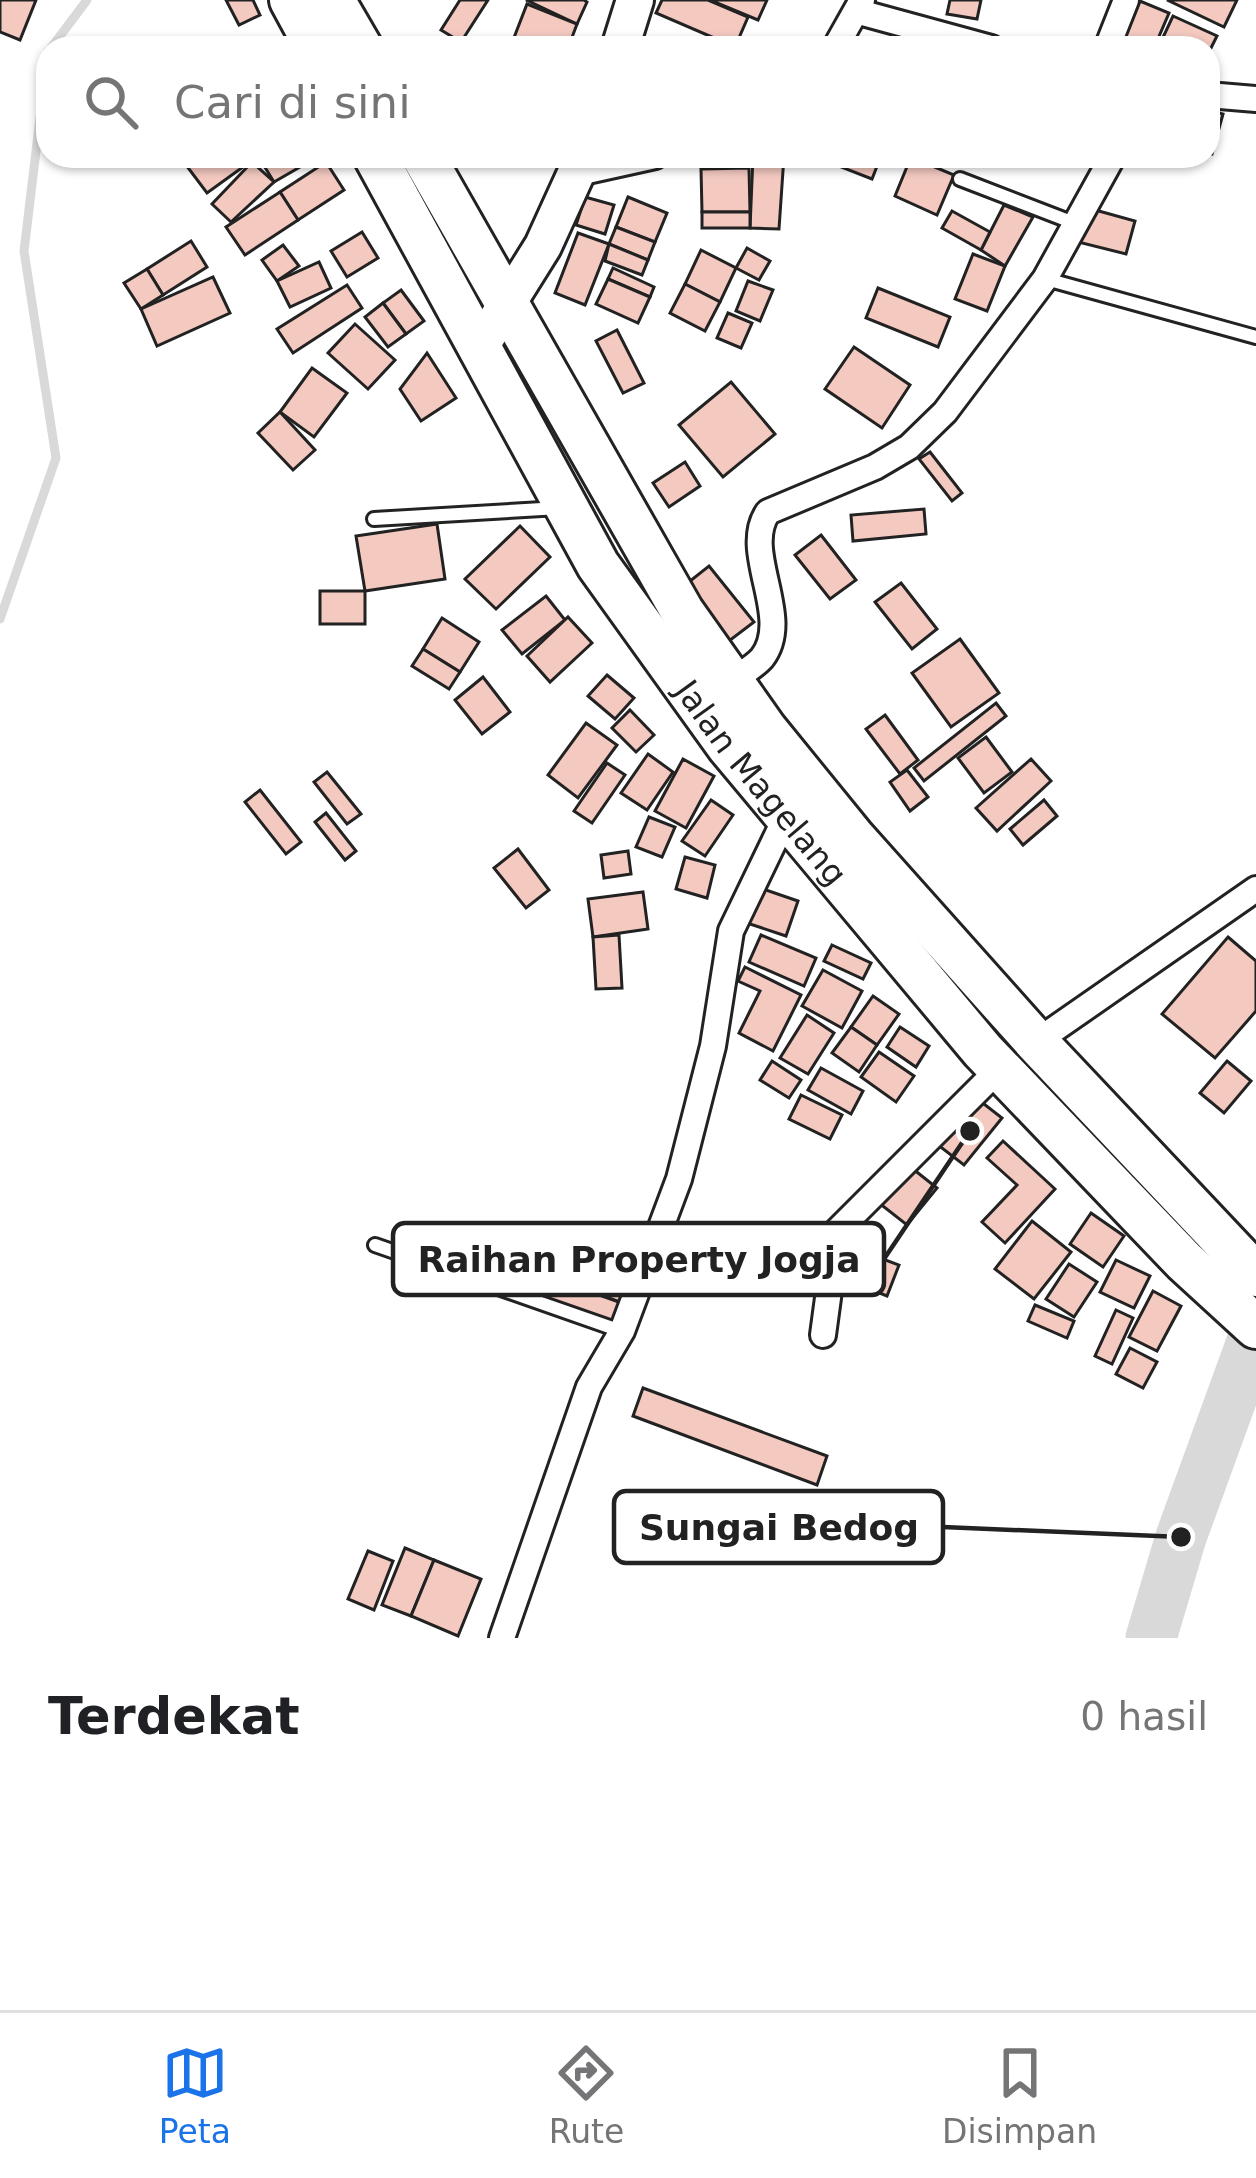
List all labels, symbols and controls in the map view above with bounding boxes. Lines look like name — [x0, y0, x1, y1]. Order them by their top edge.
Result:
search box — [36, 36, 1220, 168]
icon: search — [78, 69, 144, 135]
text: Cari di sini — [174, 76, 411, 129]
street label: Jalan Magelang — [666, 671, 855, 893]
callout: Raihan Property Jogja — [393, 1223, 884, 1295]
text: Raihan Property Jogja — [418, 1239, 861, 1280]
callout: Sungai Bedog — [614, 1491, 943, 1563]
text: Sungai Bedog — [639, 1507, 919, 1548]
text: Terdekat — [48, 1687, 300, 1746]
text: 0 hasil — [1080, 1694, 1208, 1739]
tab: Peta — [159, 2040, 231, 2151]
tab: Rute — [549, 2040, 624, 2151]
tab: Disimpan — [942, 2040, 1097, 2151]

